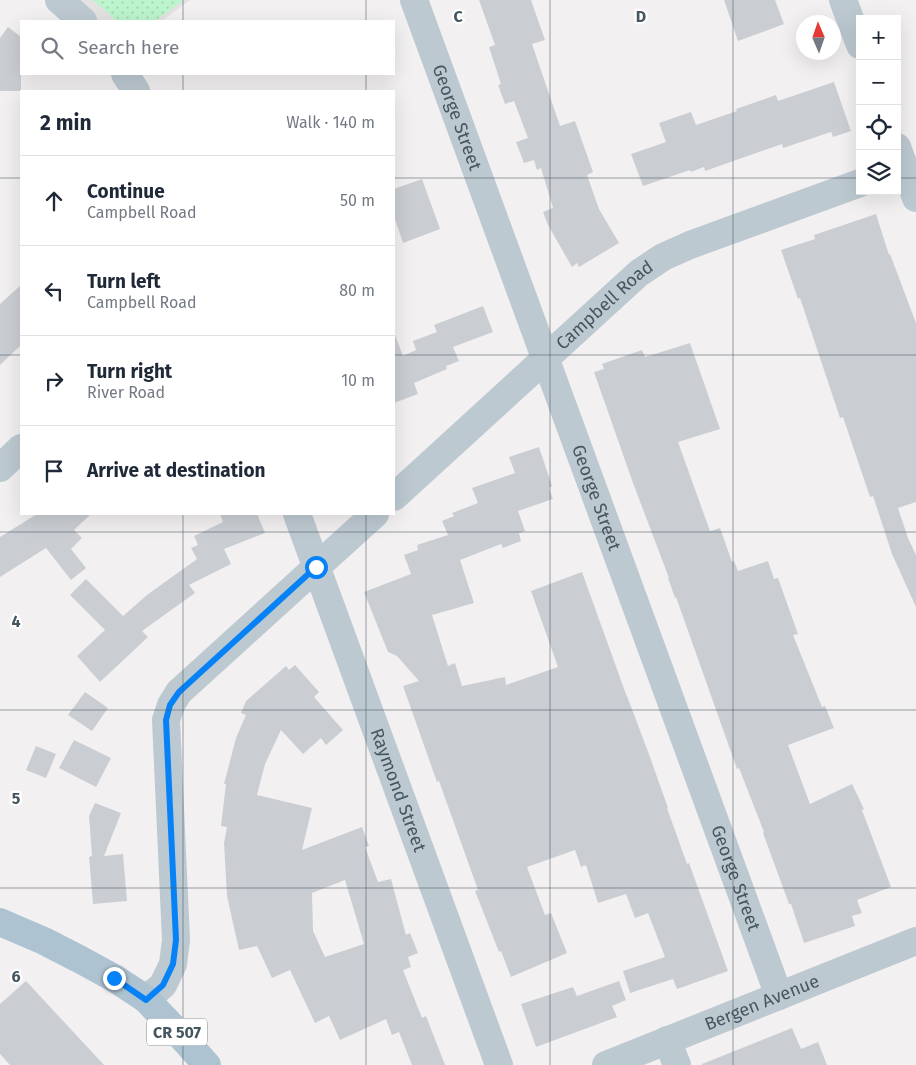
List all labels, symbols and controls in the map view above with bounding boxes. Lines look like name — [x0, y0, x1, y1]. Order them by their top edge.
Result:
text: C — [453, 7, 463, 26]
text: D — [636, 7, 646, 26]
north arrow — [796, 15, 841, 60]
map controls — [856, 15, 901, 195]
button: + — [856, 15, 901, 60]
search box — [20, 20, 395, 75]
icon: search — [38, 34, 66, 62]
text: Search here — [78, 36, 179, 59]
button: − — [856, 60, 901, 105]
street label: George Street — [428, 62, 487, 174]
button: locate — [856, 105, 901, 150]
text: 2 min — [40, 110, 92, 136]
text: Walk · 140 m — [286, 113, 375, 132]
button: layers — [856, 150, 901, 195]
text: Continue — [87, 180, 165, 203]
icon: ahead — [40, 187, 68, 215]
text: 50 m — [340, 191, 375, 210]
text: Campbell Road — [87, 203, 196, 222]
street label: Campbell Road — [551, 256, 657, 354]
text: Turn left — [87, 270, 161, 293]
icon: left — [40, 277, 68, 305]
text: 80 m — [339, 281, 375, 300]
text: Campbell Road — [87, 293, 196, 312]
text: Turn right — [87, 360, 172, 383]
icon: right — [40, 367, 68, 395]
text: 10 m — [341, 371, 375, 390]
text: River Road — [87, 383, 165, 402]
street label: George Street — [567, 442, 626, 554]
icon: arrive — [40, 457, 68, 485]
text: Arrive at destination — [87, 459, 266, 482]
route start — [305, 556, 328, 579]
text: 4 — [11, 612, 21, 631]
street label: Raymond Street — [365, 725, 431, 855]
text: 5 — [12, 789, 21, 808]
street label: George Street — [706, 822, 765, 934]
text: 6 — [11, 967, 21, 986]
route end — [103, 967, 126, 990]
street label: Bergen Avenue — [702, 970, 822, 1035]
road number: CR 507 — [147, 1019, 207, 1046]

